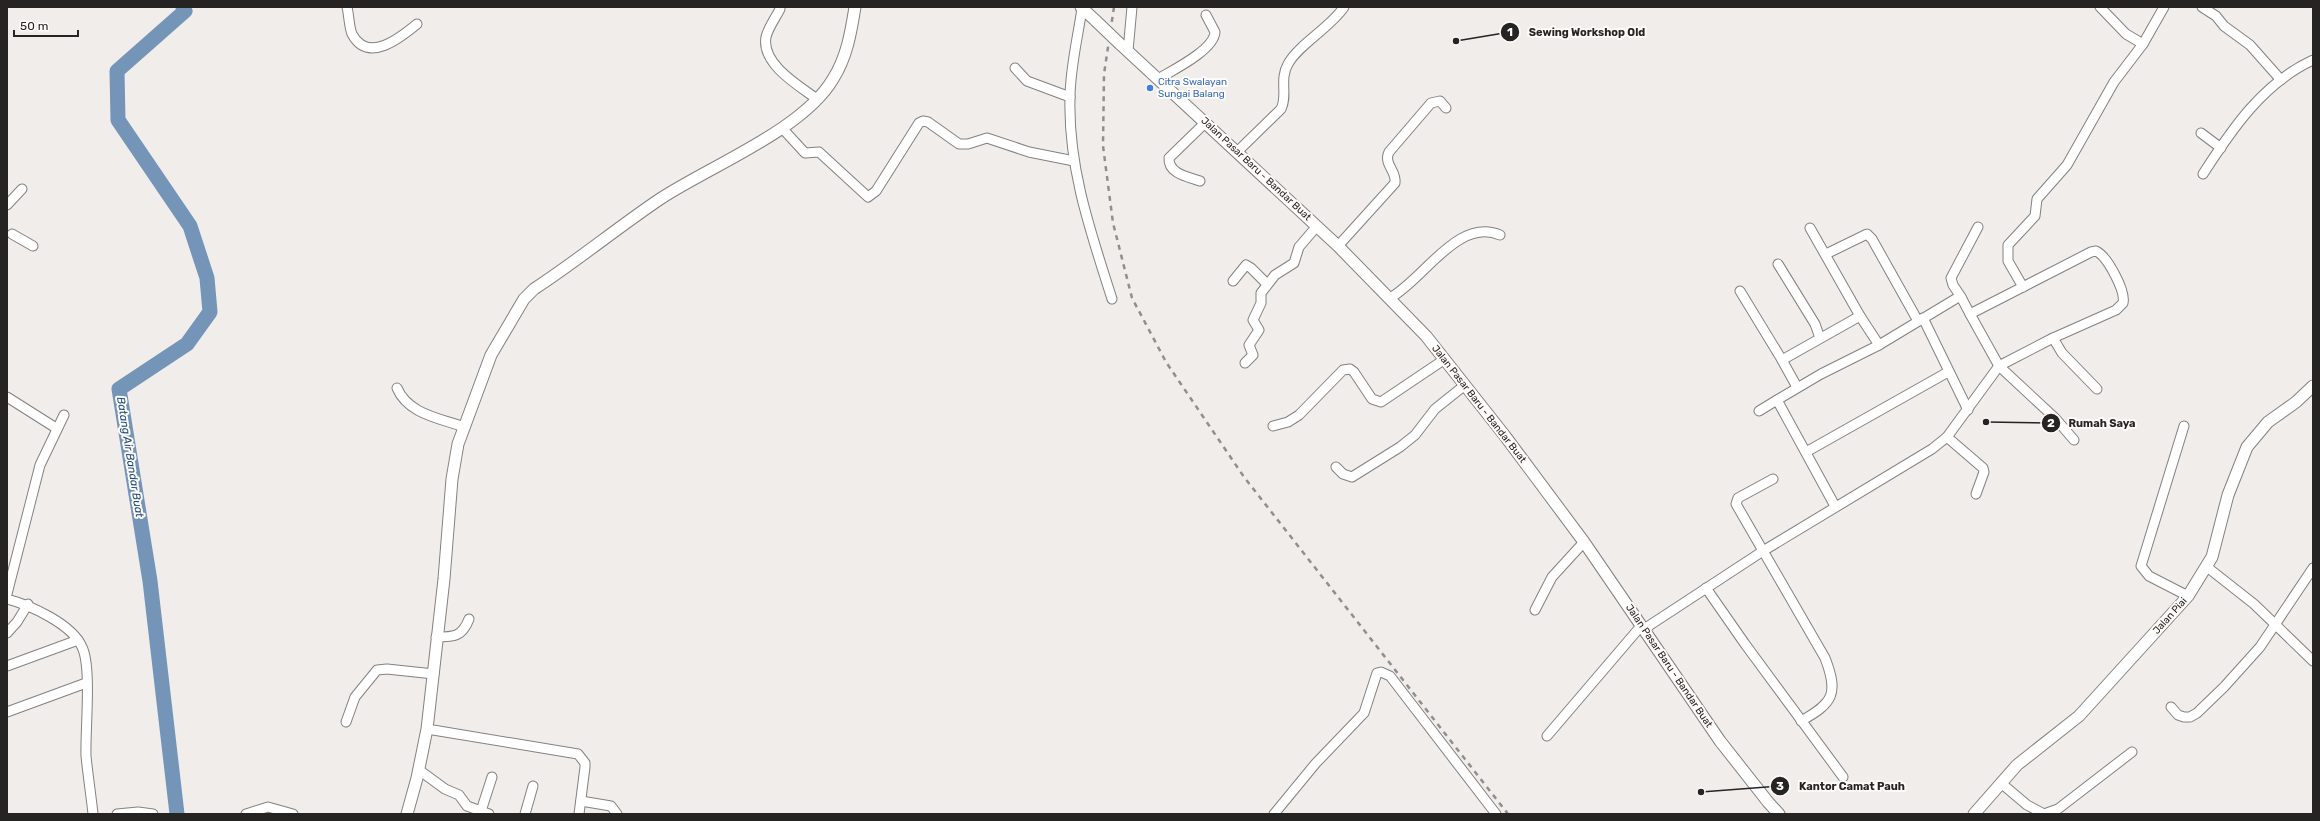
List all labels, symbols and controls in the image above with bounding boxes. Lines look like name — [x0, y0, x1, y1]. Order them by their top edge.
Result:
scale bar — [14, 12, 78, 38]
text: 50 m — [20, 19, 48, 33]
callout: Sewing Workshop Old — [1500, 21, 1653, 44]
text: 1 — [1507, 25, 1513, 39]
text: Sewing Workshop Old — [1529, 26, 1645, 39]
place label: Citra Swalayan Sungai Balang — [1158, 76, 1227, 100]
marker: Citra Swalayan Sungai Balang — [1145, 83, 1155, 93]
street label: Jalan Pasar Baru - Bandar Buat — [1198, 115, 1314, 223]
street label: Jalan Pasar Baru - Bandar Buat — [1429, 343, 1529, 465]
water label: Batang Air Bandar Buat — [114, 396, 146, 519]
callout: Rumah Saya — [2041, 411, 2144, 434]
text: 2 — [2047, 416, 2055, 430]
text: Rumah Saya — [2068, 417, 2136, 430]
street label: Jalan Piai — [2150, 595, 2190, 637]
street label: Jalan Pasar Baru - Bandar Buat — [1623, 602, 1715, 730]
callout: Kantor Camat Pauh — [1770, 775, 1913, 798]
text: 3 — [1776, 779, 1784, 793]
text: Kantor Camat Pauh — [1799, 780, 1905, 793]

